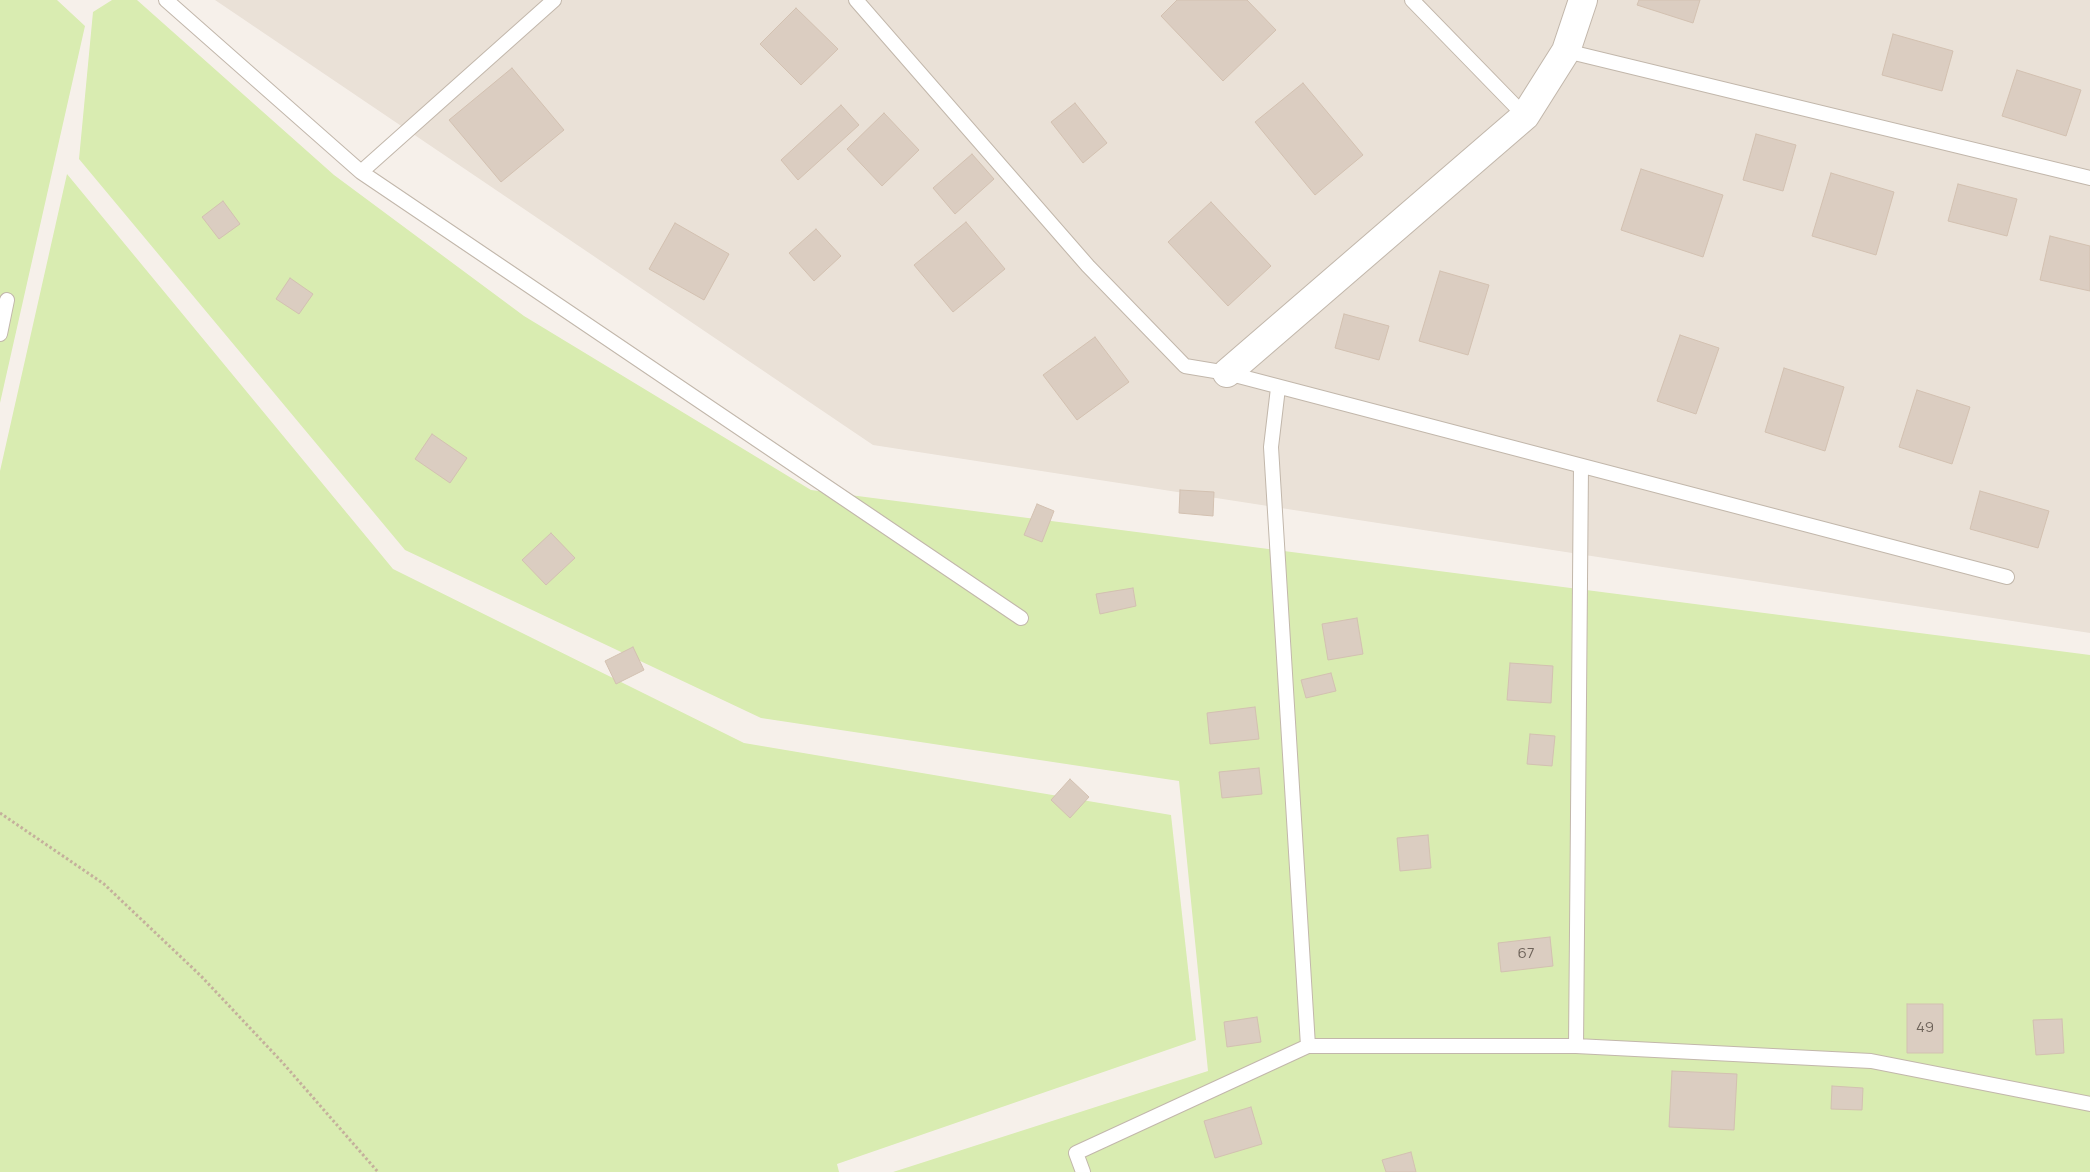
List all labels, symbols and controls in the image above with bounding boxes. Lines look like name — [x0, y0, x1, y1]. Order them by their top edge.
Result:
house number: 67 — [1518, 945, 1534, 963]
house number: 49 — [1916, 1019, 1934, 1037]

